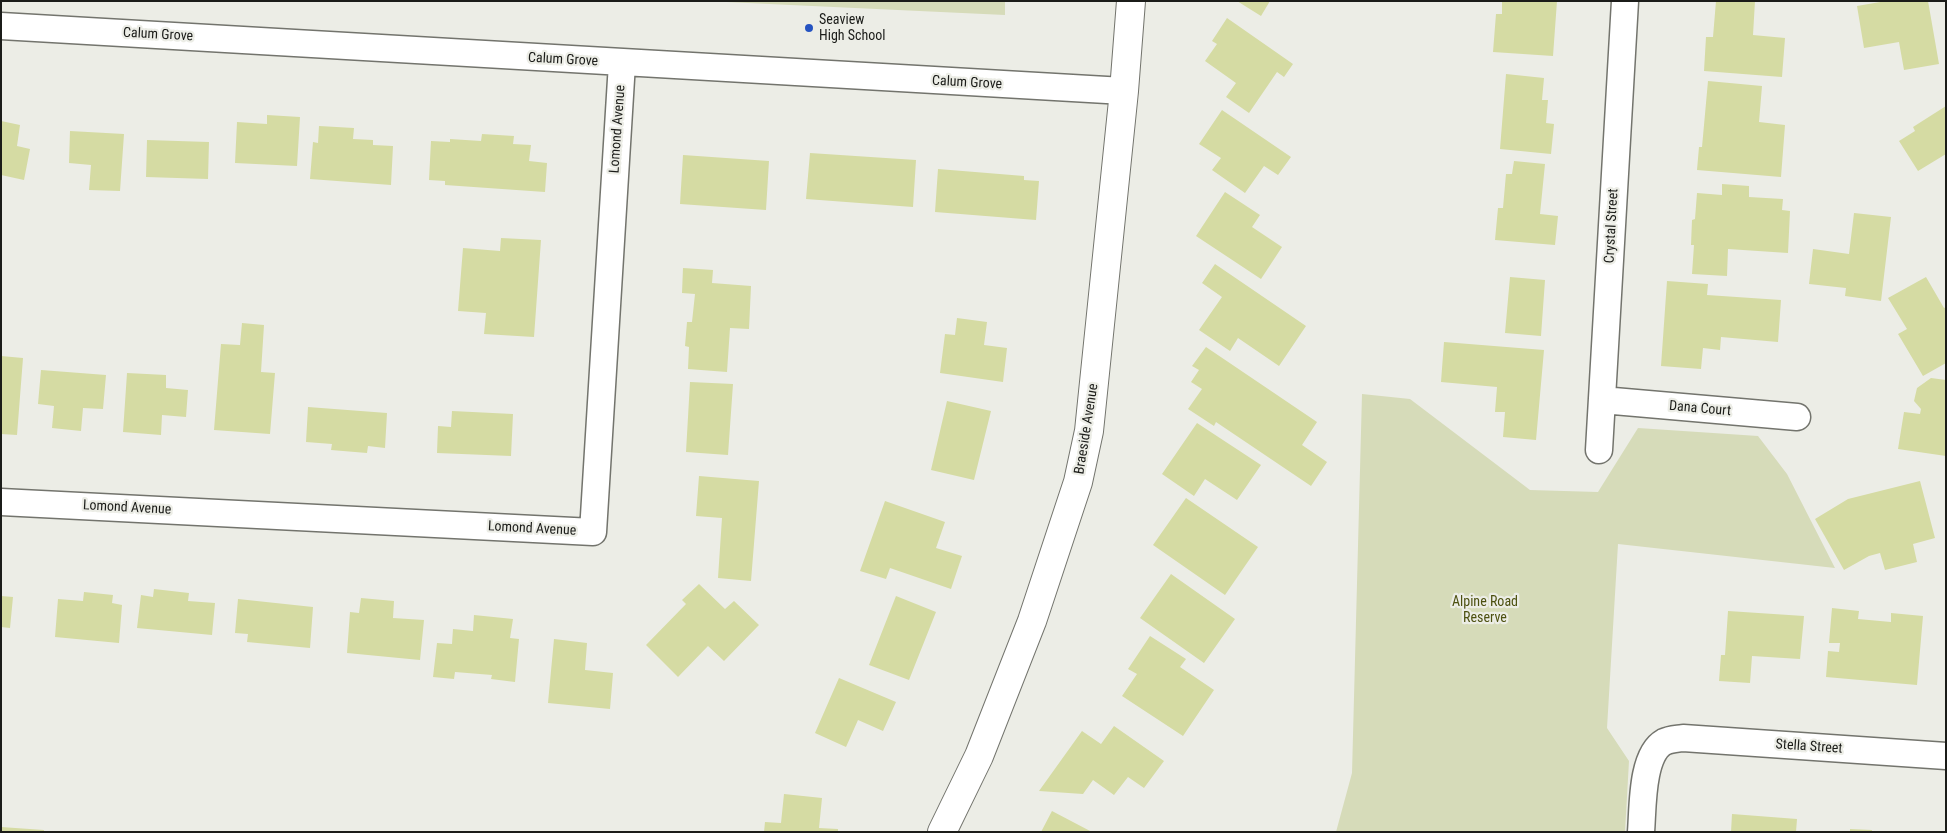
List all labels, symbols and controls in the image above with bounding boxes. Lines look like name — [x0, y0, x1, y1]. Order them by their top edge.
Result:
place label: Seaview High School — [819, 12, 886, 44]
marker: Seaview High School — [803, 22, 815, 34]
street label: Calum Grove — [123, 25, 193, 45]
street label: Calum Grove — [528, 50, 598, 70]
street label: Calum Grove — [932, 73, 1002, 93]
street label: Lomond Avenue — [607, 84, 629, 174]
street label: Crystal Street — [1602, 188, 1622, 264]
street label: Braeside Avenue — [1072, 382, 1102, 476]
street label: Dana Court — [1668, 398, 1732, 420]
street label: Lomond Avenue — [82, 497, 172, 519]
street label: Lomond Avenue — [487, 518, 577, 540]
park label: Alpine Road Reserve — [1452, 594, 1518, 626]
street label: Stella Street — [1775, 736, 1843, 758]

